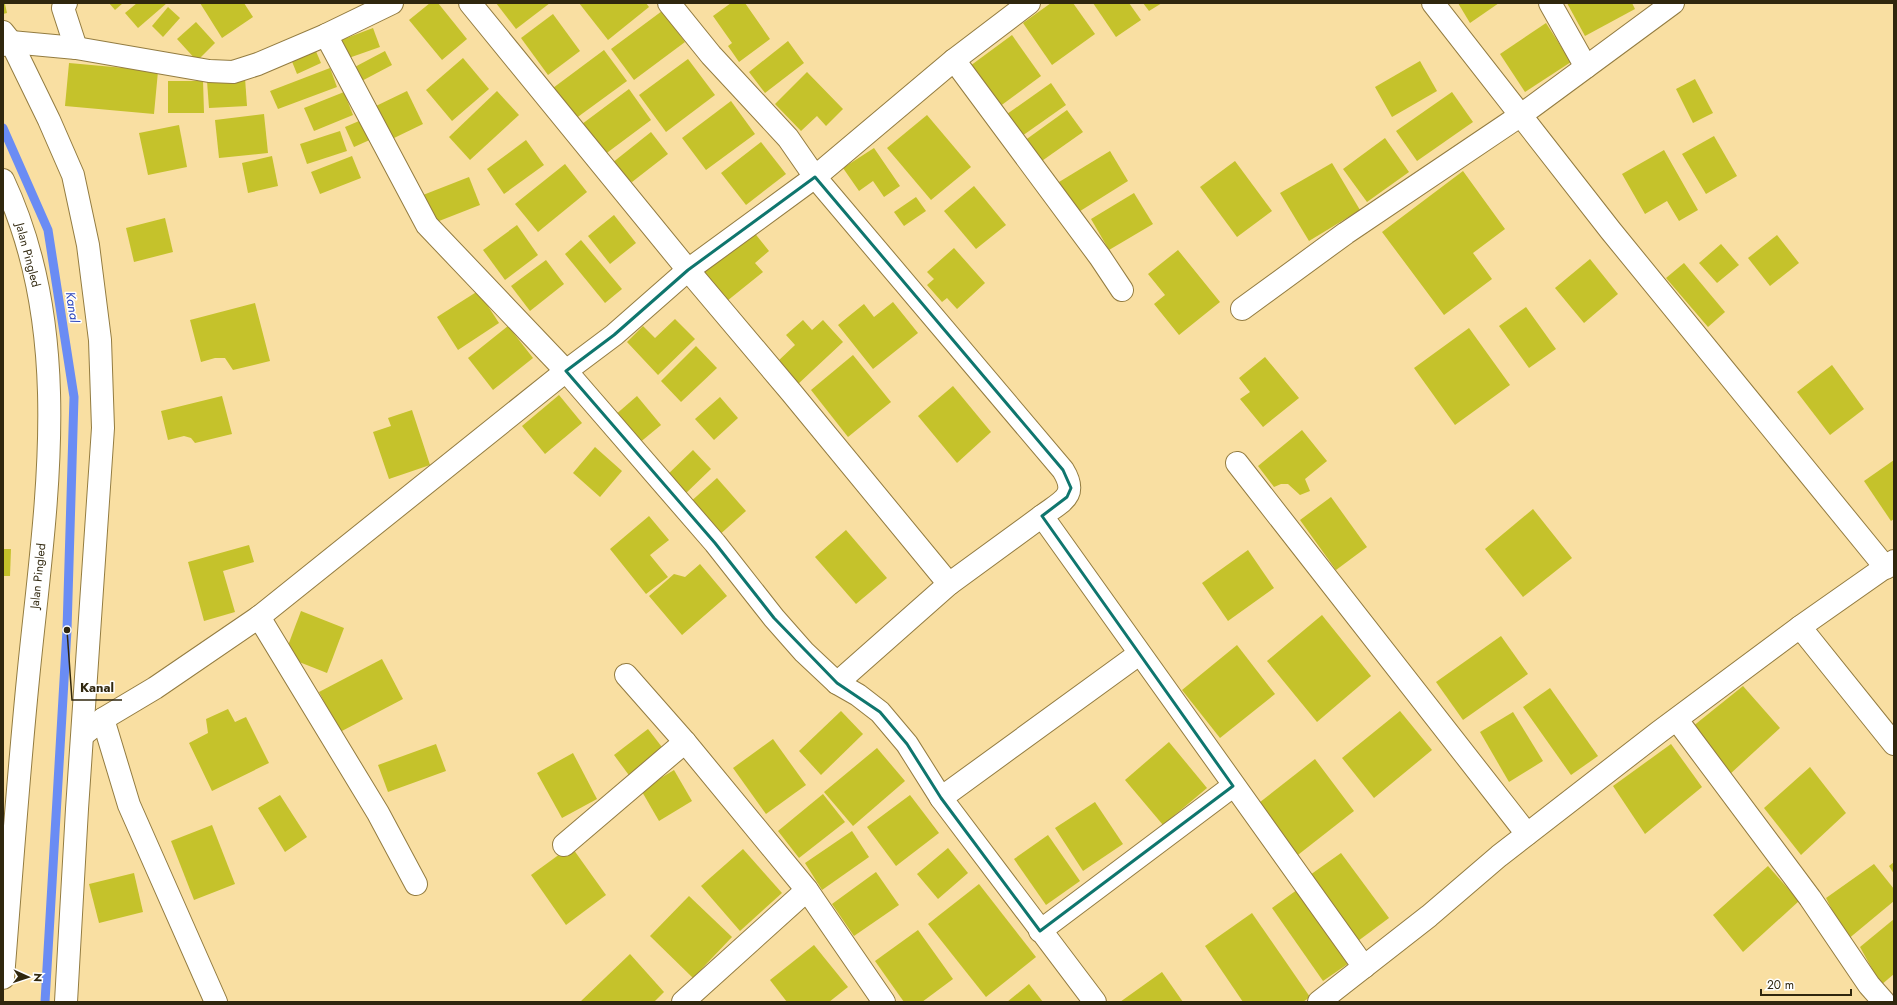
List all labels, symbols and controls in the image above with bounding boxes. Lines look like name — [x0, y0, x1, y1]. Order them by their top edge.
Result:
street label: Jalan Pingled — [10, 219, 45, 289]
water label: Kanal — [61, 290, 84, 325]
street label: Jalan Pingled — [25, 542, 50, 612]
callout: Kanal — [72, 675, 122, 700]
text: Kanal — [80, 678, 114, 697]
north arrow — [8, 957, 48, 997]
scale bar — [1761, 971, 1851, 997]
text: N — [30, 973, 46, 982]
text: 20 m — [1767, 976, 1794, 994]

